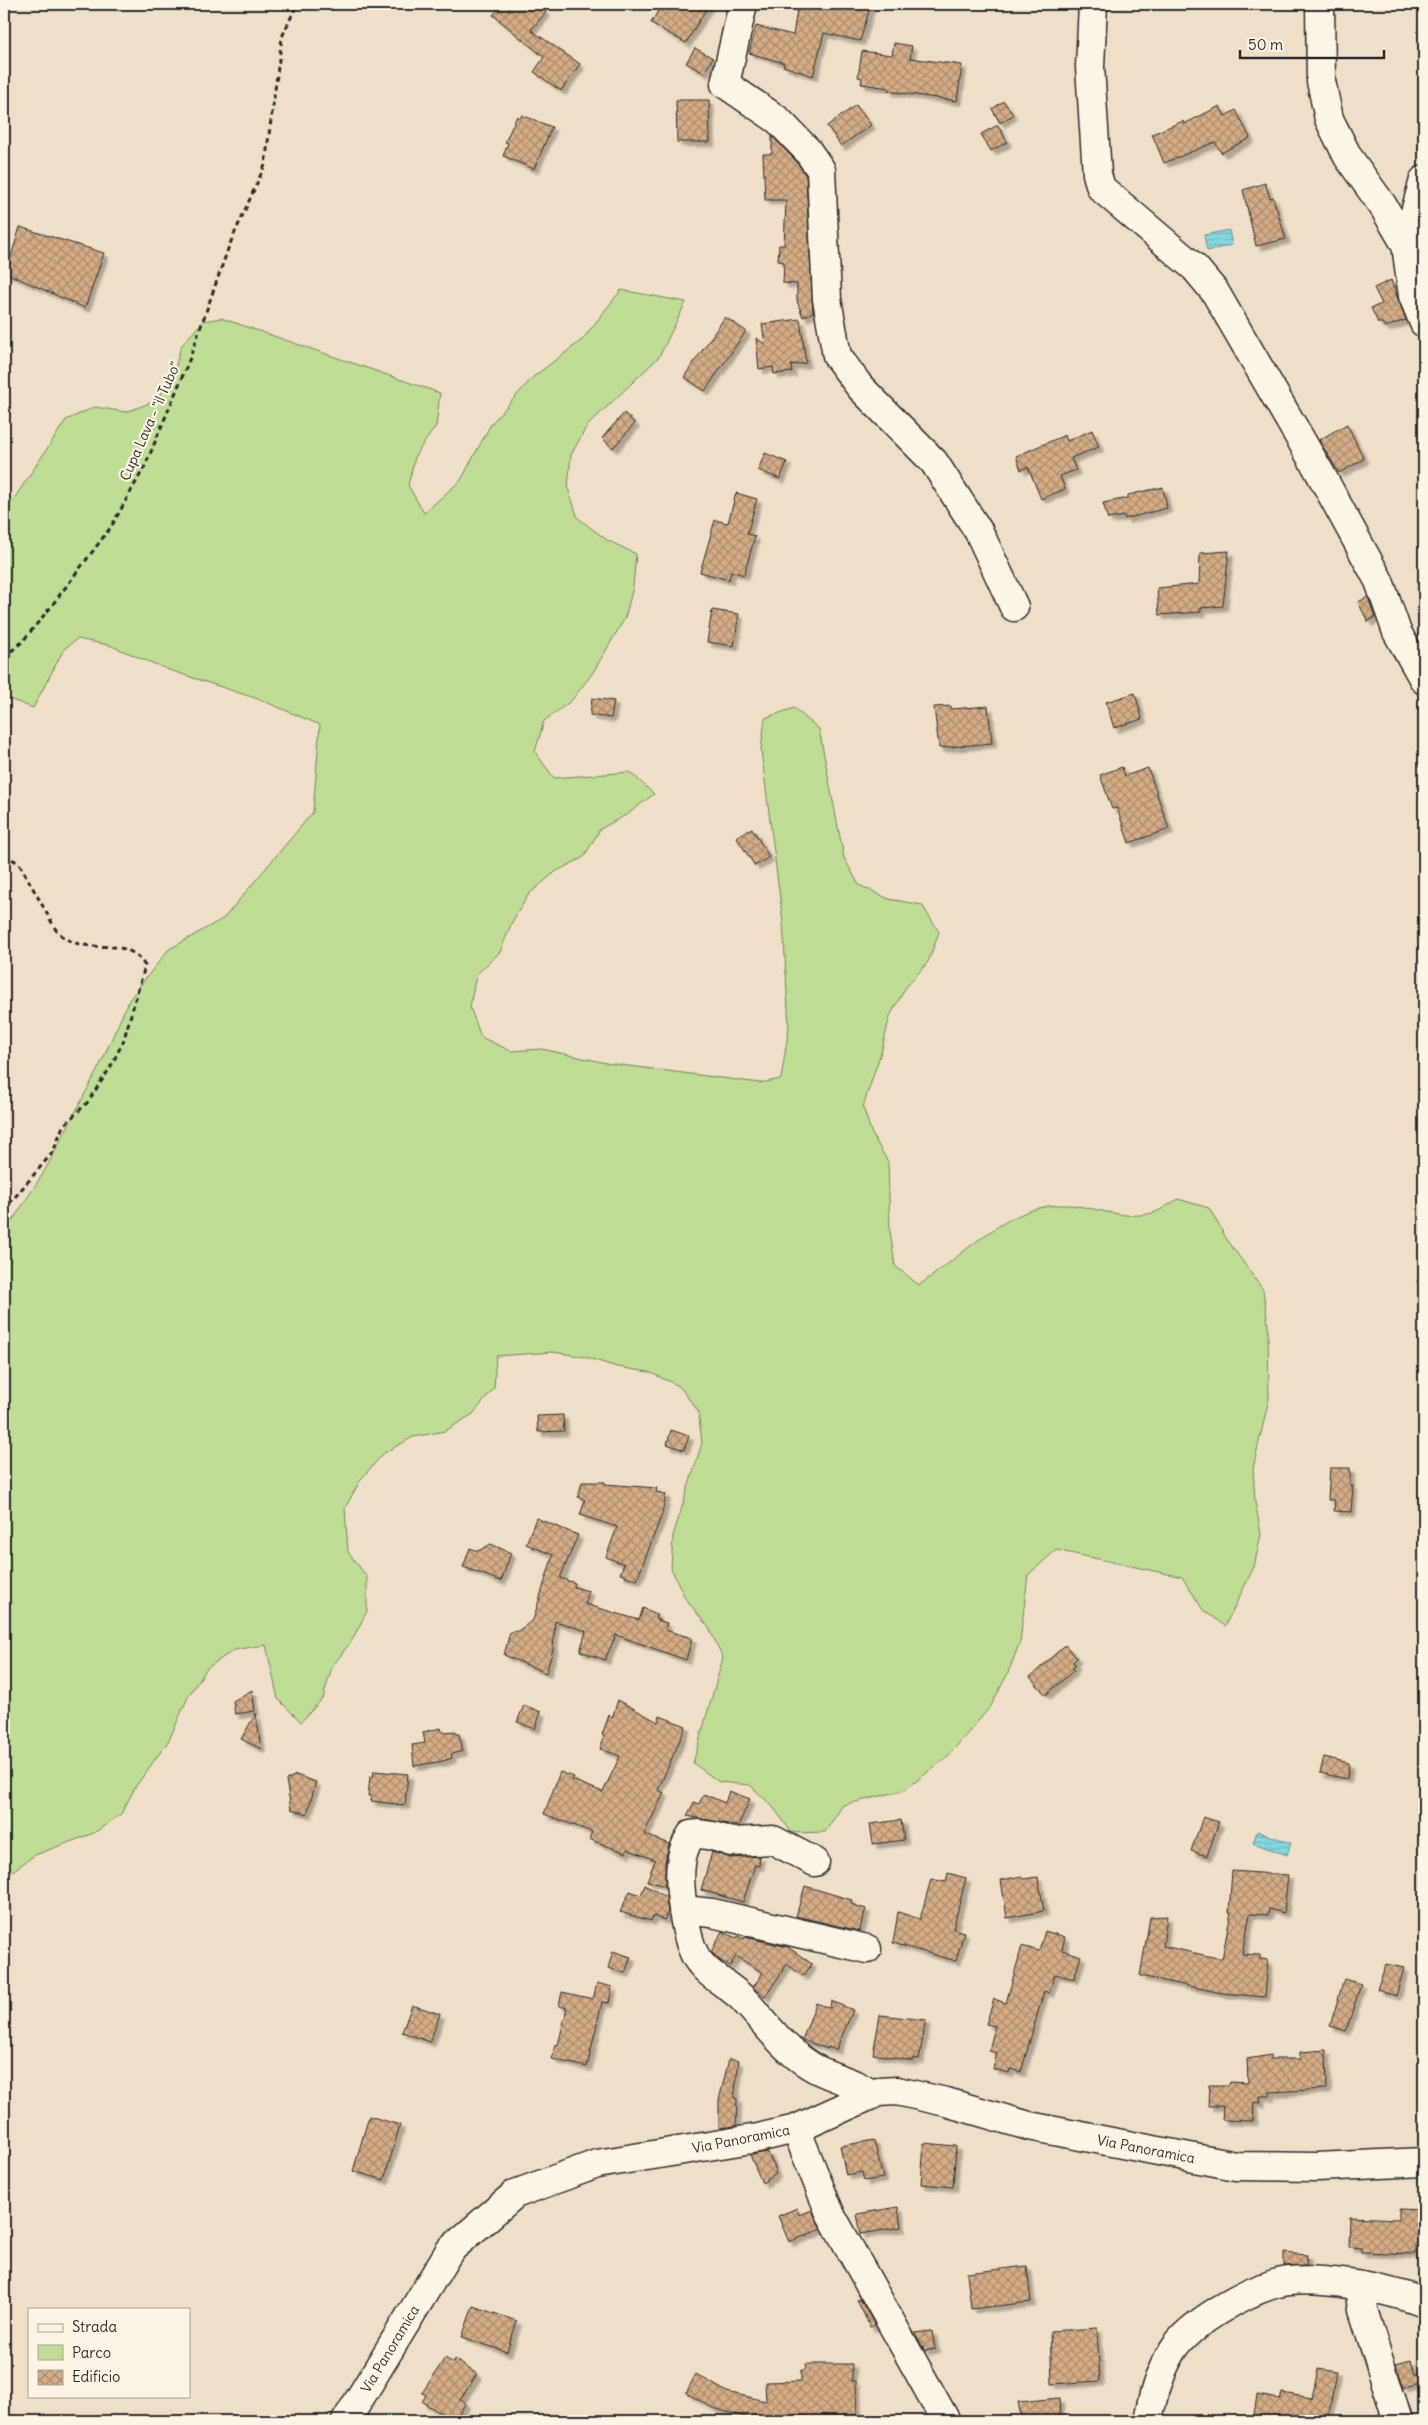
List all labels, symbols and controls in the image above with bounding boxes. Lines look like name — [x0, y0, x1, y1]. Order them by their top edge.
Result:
scale bar — [1240, 28, 1384, 60]
text: 50 m — [1248, 35, 1283, 54]
street label: Cupa Lava - "il Tubo" — [116, 358, 184, 483]
street label: Via Panoramica — [691, 2121, 791, 2157]
street label: Via Panoramica — [1096, 2131, 1196, 2167]
street label: Via Panoramica — [357, 2302, 423, 2396]
legend — [28, 2308, 190, 2398]
text: Strada — [72, 2317, 117, 2336]
text: Parco — [72, 2343, 111, 2362]
text: Edificio — [72, 2367, 120, 2386]

